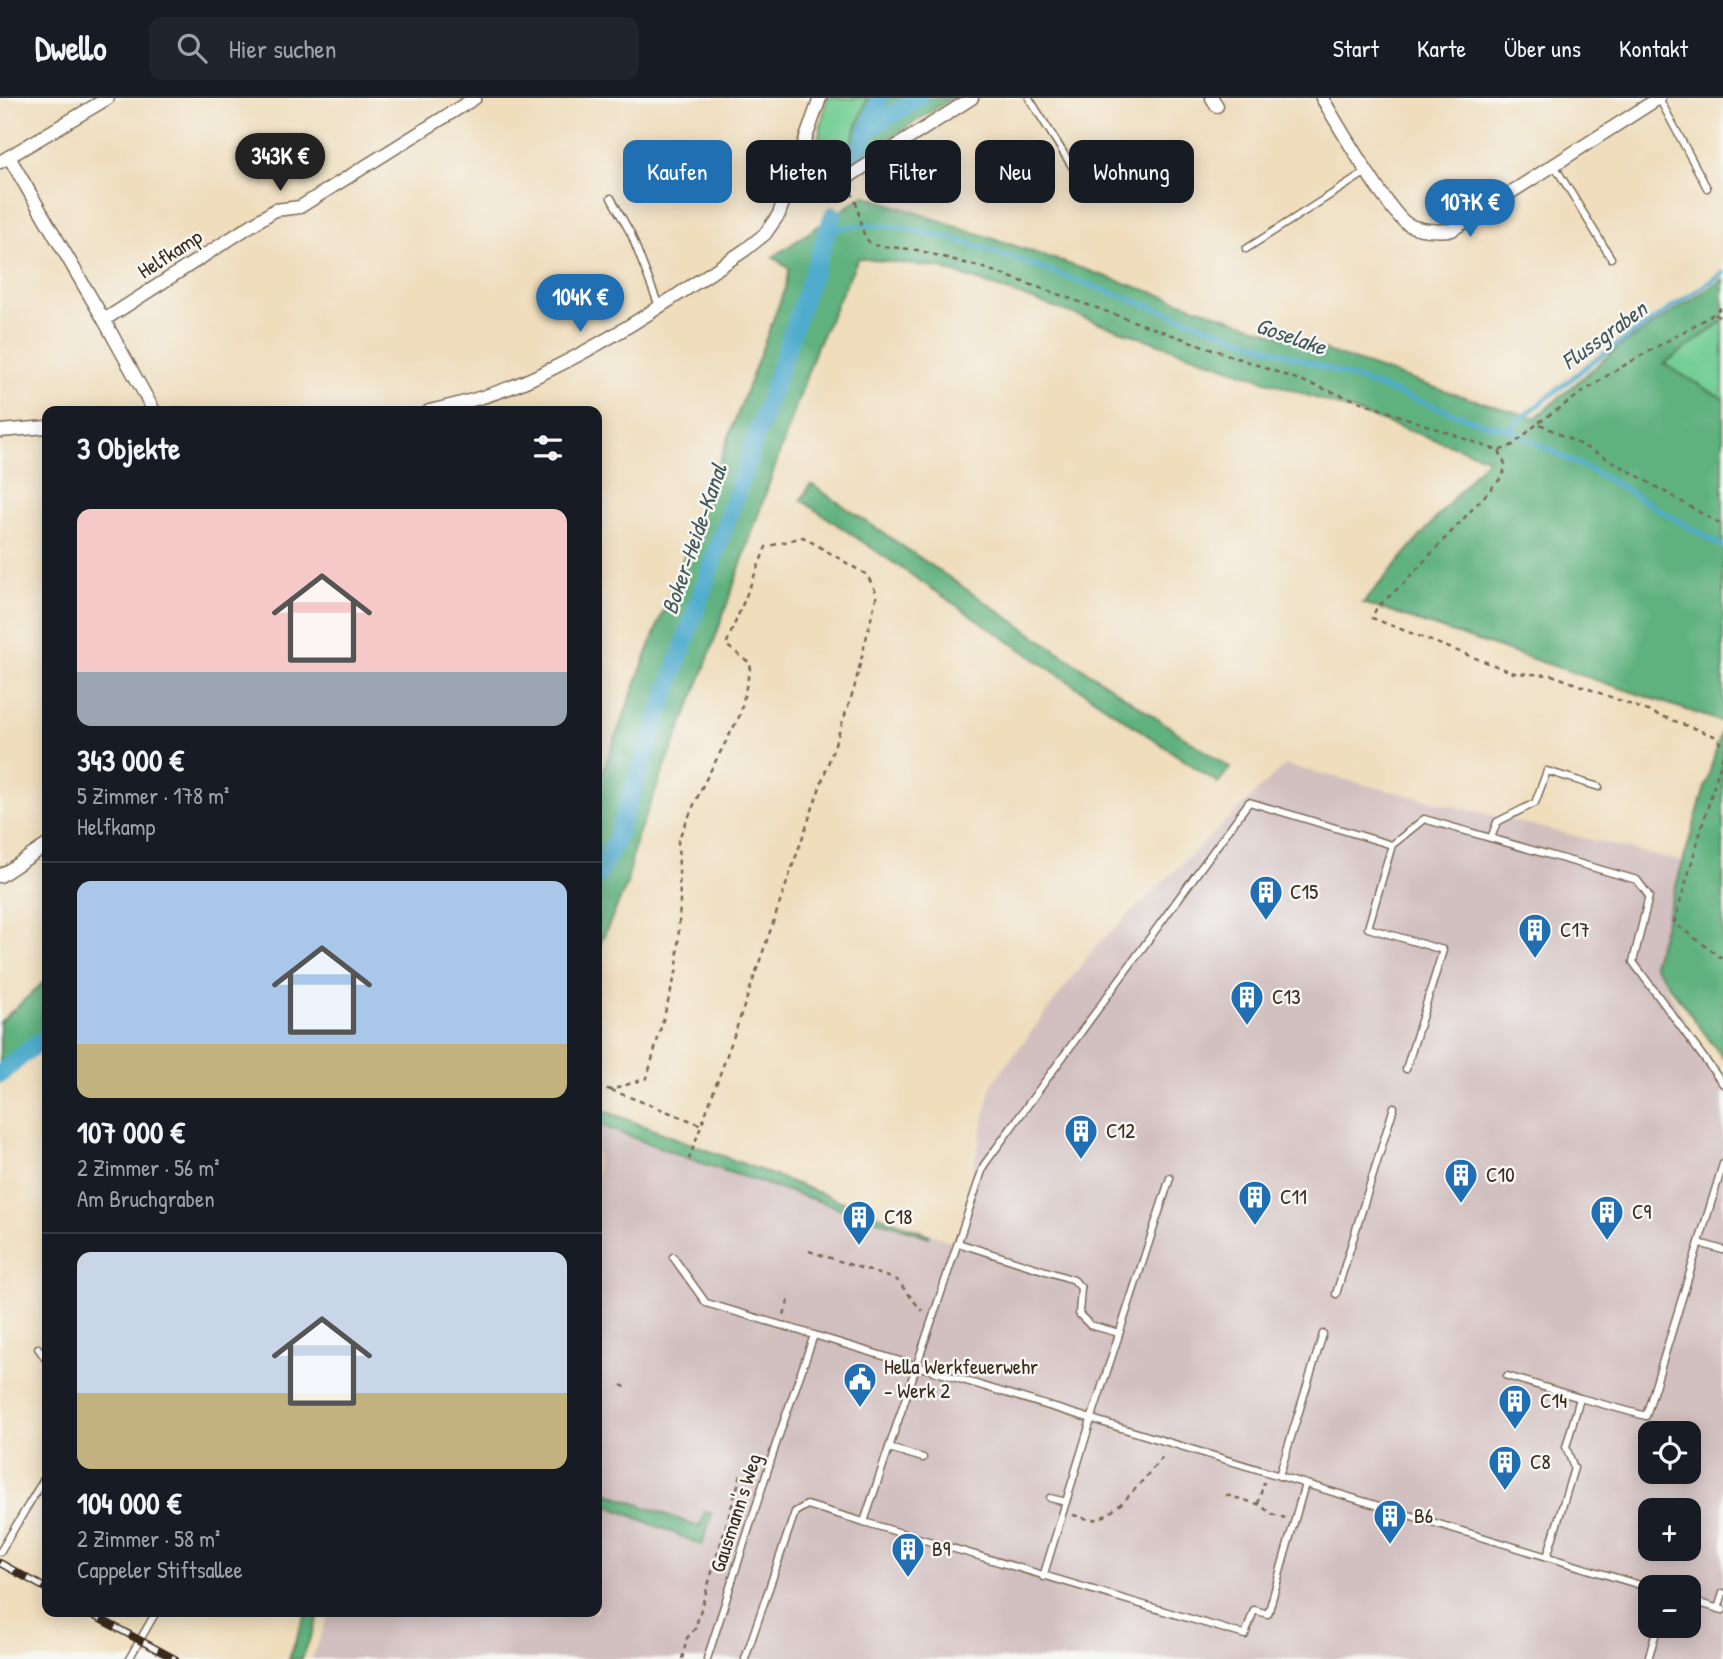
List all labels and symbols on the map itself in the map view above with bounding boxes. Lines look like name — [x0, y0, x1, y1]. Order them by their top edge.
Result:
pin: 343K € — [223, 134, 337, 193]
pin: 107K € — [1413, 180, 1527, 239]
street label: Helfkamp — [132, 222, 208, 285]
pin: 104K € — [523, 274, 637, 334]
water label: Flussgraben — [1555, 292, 1655, 377]
water label: Goselake — [1252, 309, 1331, 362]
water label: Boker-Heide-Kanal — [653, 459, 734, 618]
building icon: C15 — [1247, 873, 1285, 922]
place label: C15 — [1290, 877, 1318, 906]
building icon: C17 — [1516, 911, 1554, 960]
place label: C17 — [1560, 915, 1590, 944]
building icon: C13 — [1228, 978, 1266, 1027]
place label: C13 — [1272, 982, 1301, 1011]
building icon: C12 — [1062, 1112, 1100, 1161]
place label: C12 — [1106, 1116, 1135, 1145]
building icon: C10 — [1442, 1156, 1480, 1205]
place label: C10 — [1486, 1160, 1515, 1189]
building icon: C11 — [1236, 1178, 1274, 1227]
place label: C11 — [1280, 1182, 1307, 1211]
building icon: C9 — [1588, 1193, 1626, 1242]
place label: C9 — [1632, 1197, 1652, 1226]
building icon: C18 — [840, 1198, 878, 1247]
place label: C18 — [884, 1202, 912, 1231]
place label: Hella Werkfeuerwehr - Werk 2 — [884, 1352, 1038, 1405]
public building icon: Hella Werkfeuerwehr - Werk 2 — [841, 1360, 879, 1409]
building icon: C14 — [1496, 1382, 1534, 1431]
place label: C14 — [1540, 1386, 1567, 1415]
building icon: C8 — [1486, 1443, 1524, 1492]
place label: C8 — [1530, 1447, 1551, 1476]
street label: Gausmann's Weg — [703, 1450, 768, 1576]
building icon: B6 — [1371, 1497, 1409, 1546]
place label: B6 — [1414, 1501, 1433, 1530]
building icon: B9 — [889, 1530, 927, 1579]
place label: B9 — [932, 1534, 951, 1563]

